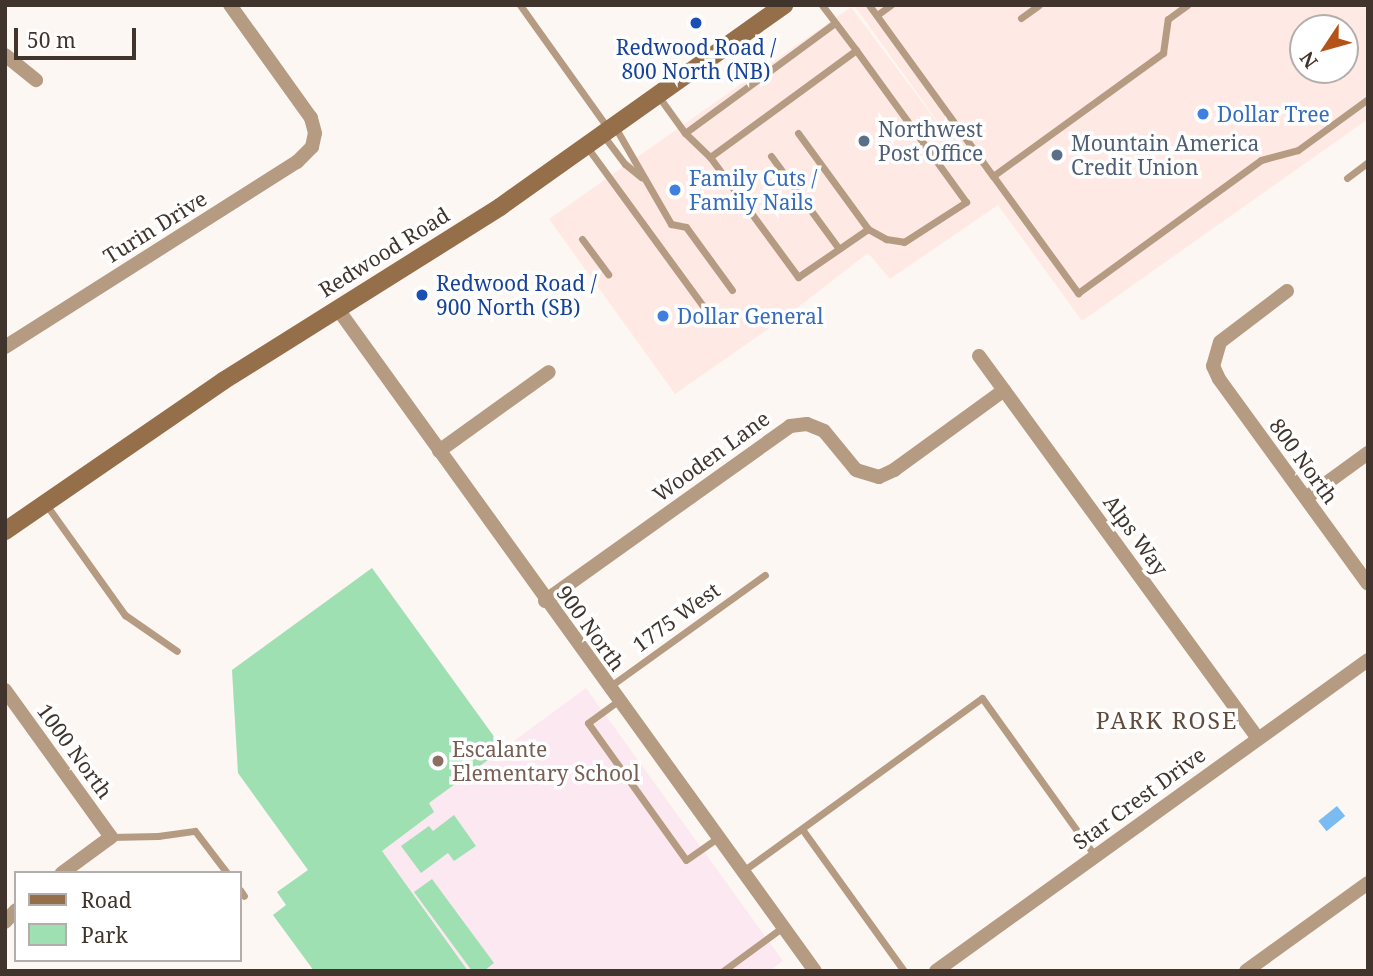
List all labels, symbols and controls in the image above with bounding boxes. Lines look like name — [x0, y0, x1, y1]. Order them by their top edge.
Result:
scale bar — [18, 14, 140, 58]
north arrow — [1289, 14, 1359, 84]
marker: Redwood Road / 800 North (NB) — [688, 15, 704, 31]
text: 50 m — [27, 26, 76, 54]
place label: Redwood Road / 800 North (NB) — [616, 34, 776, 84]
text: N — [1294, 46, 1324, 74]
place label: Dollar Tree — [1217, 101, 1330, 127]
marker: Dollar Tree — [1195, 106, 1211, 122]
place label: Northwest Post Office — [878, 116, 983, 166]
place label: Mountain America Credit Union — [1071, 130, 1259, 180]
marker: Northwest Post Office — [856, 133, 872, 149]
marker: Mountain America Credit Union — [1049, 147, 1065, 163]
place label: Family Cuts / Family Nails — [689, 165, 817, 215]
marker: Family Cuts / Family Nails — [667, 182, 683, 198]
street label: Turin Drive — [99, 185, 211, 269]
street label: Redwood Road — [314, 202, 454, 302]
place label: Redwood Road / 900 North (SB) — [436, 270, 597, 320]
marker: Redwood Road / 900 North (SB) — [414, 287, 430, 303]
place label: Dollar General — [677, 303, 823, 329]
marker: Dollar General — [655, 308, 671, 324]
street label: Wooden Lane — [648, 405, 774, 507]
street label: 800 North — [1265, 413, 1343, 509]
street label: Alps Way — [1098, 490, 1174, 580]
street label: 1775 West — [628, 577, 724, 657]
street label: 900 North — [552, 580, 630, 676]
street label: 1000 North — [32, 699, 118, 803]
district label: PARK ROSE — [1097, 706, 1237, 734]
place label: Escalante Elementary School — [452, 736, 640, 786]
street label: Star Crest Drive — [1068, 741, 1210, 855]
marker: Escalante Elementary School — [430, 753, 446, 769]
legend — [14, 871, 242, 962]
text: Road — [81, 886, 132, 914]
text: Park — [81, 921, 128, 949]

